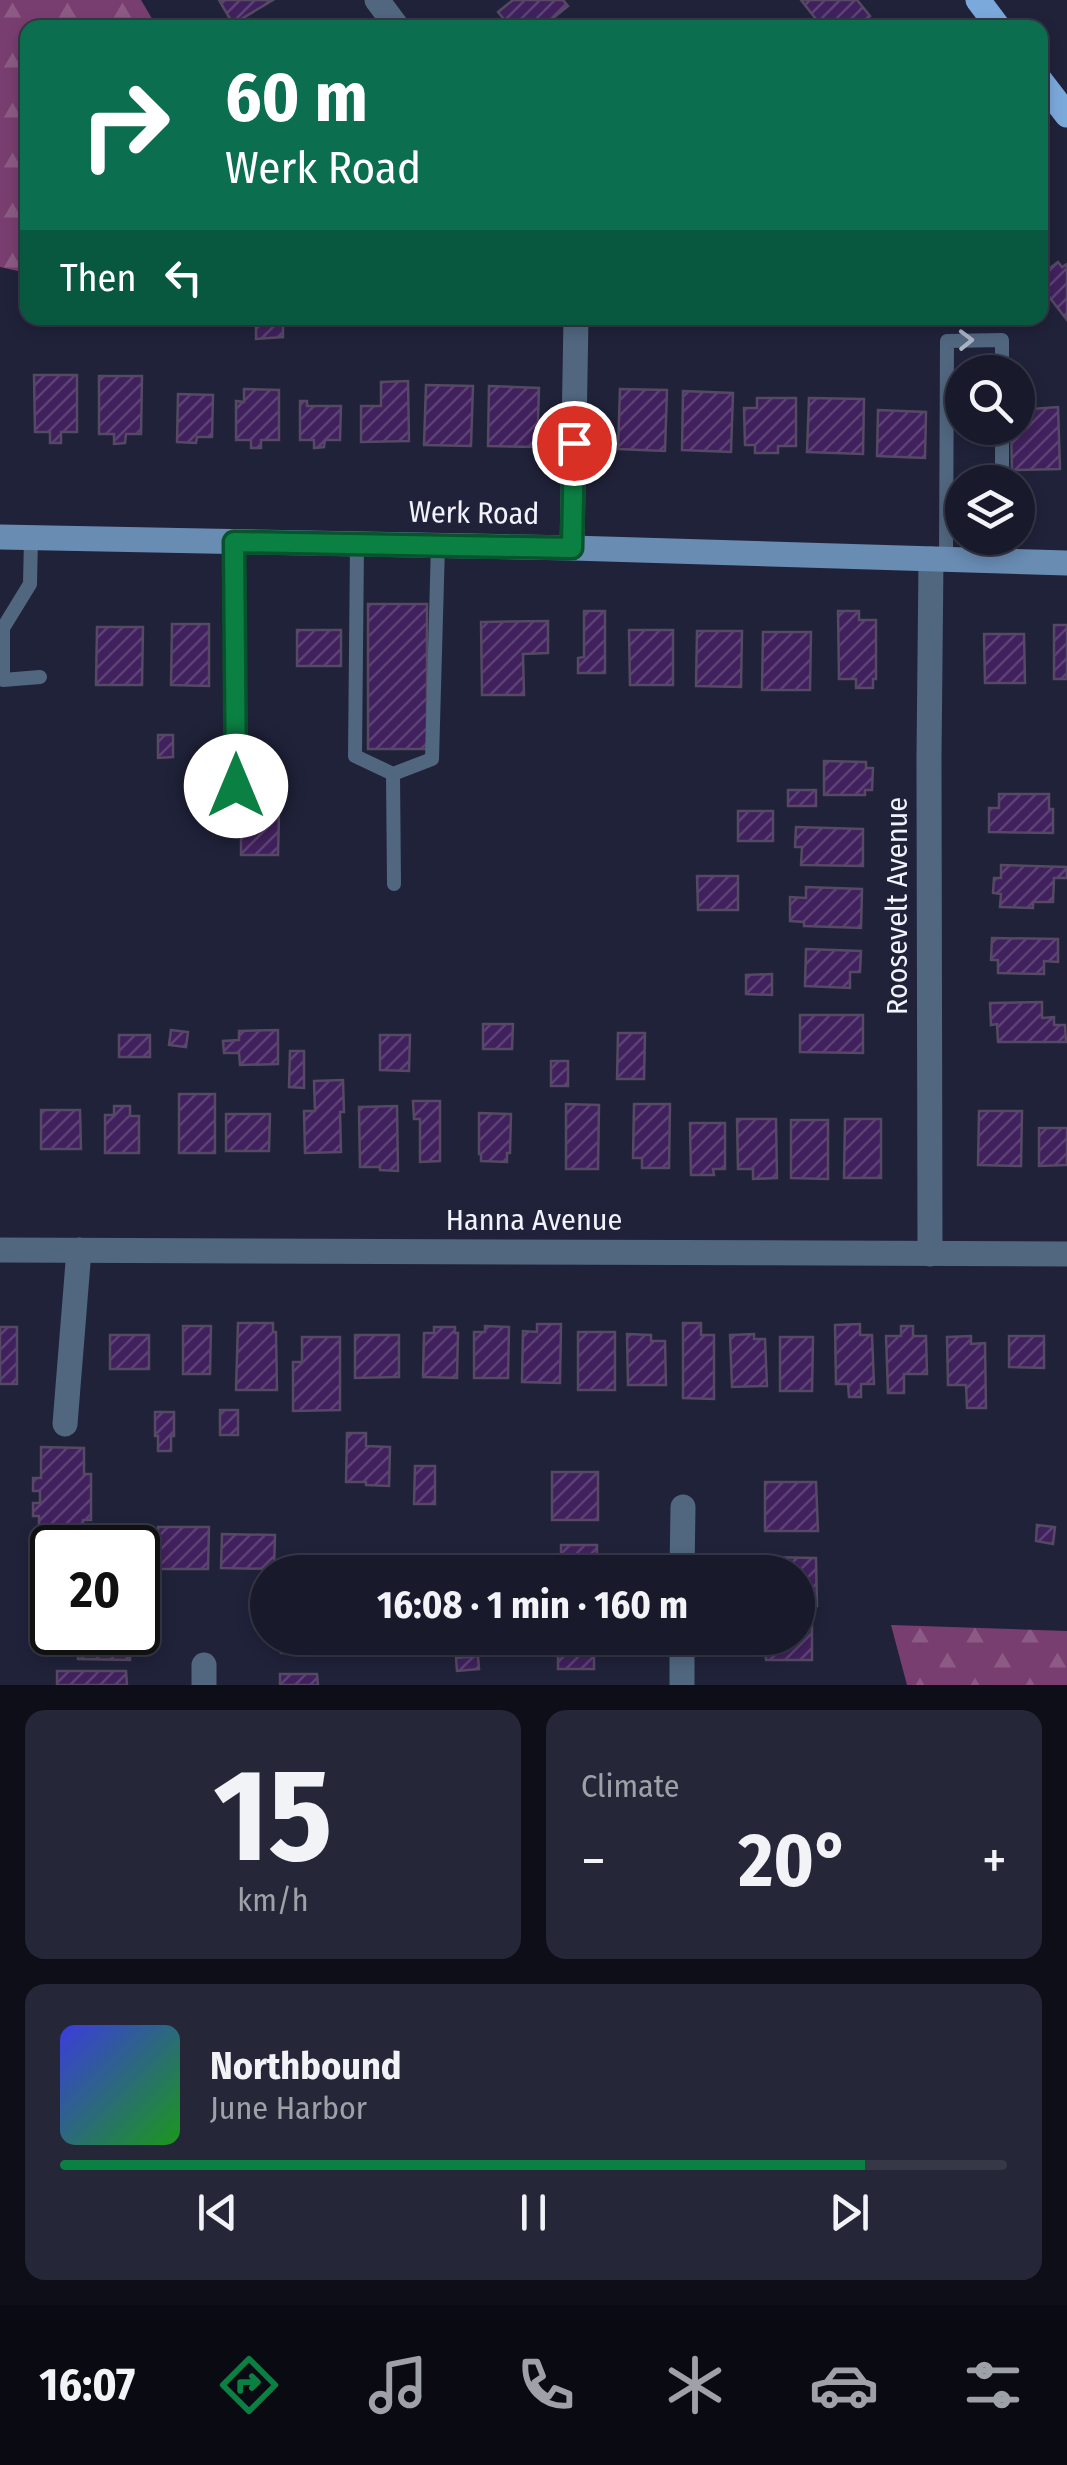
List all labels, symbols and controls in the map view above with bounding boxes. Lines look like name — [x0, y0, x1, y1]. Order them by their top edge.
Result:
text: 60 m — [225, 56, 368, 140]
icon: right — [60, 60, 190, 190]
text: Werk Road — [225, 141, 421, 195]
icon: left — [156, 250, 211, 305]
text: Then — [60, 255, 136, 301]
one-way arrow — [959, 330, 975, 351]
map controls — [945, 355, 1035, 555]
button: search — [945, 355, 1035, 445]
pin — [532, 401, 617, 486]
icon: arrive — [547, 416, 602, 471]
button: layers — [945, 465, 1035, 555]
street label: Werk Road — [408, 494, 540, 532]
position arrow — [184, 734, 288, 838]
street label: Roosevelt Avenue — [879, 797, 915, 1015]
street label: Hanna Avenue — [446, 1202, 622, 1238]
speed limit sign: 20 — [30, 1525, 160, 1655]
text: 16:08 · 1 min · 160 m — [377, 1582, 688, 1628]
text: 15 — [214, 1738, 332, 1894]
text: Climate — [581, 1767, 680, 1805]
text: 20° — [739, 1816, 849, 1906]
text: − — [581, 1828, 606, 1894]
text: + — [982, 1828, 1007, 1894]
text: km/h — [237, 1881, 309, 1919]
text: Northbound — [210, 2043, 402, 2089]
text: June Harbor — [210, 2089, 367, 2127]
icon: previous — [190, 2185, 245, 2240]
icon: pause — [506, 2185, 561, 2240]
icon: next — [822, 2185, 877, 2240]
icon: directions — [214, 2350, 284, 2420]
icon: music — [363, 2350, 433, 2420]
icon: phone — [511, 2350, 581, 2420]
icon: climate — [660, 2350, 730, 2420]
icon: car — [809, 2350, 879, 2420]
icon: filters — [958, 2350, 1028, 2420]
text: 16:07 — [39, 2358, 135, 2412]

